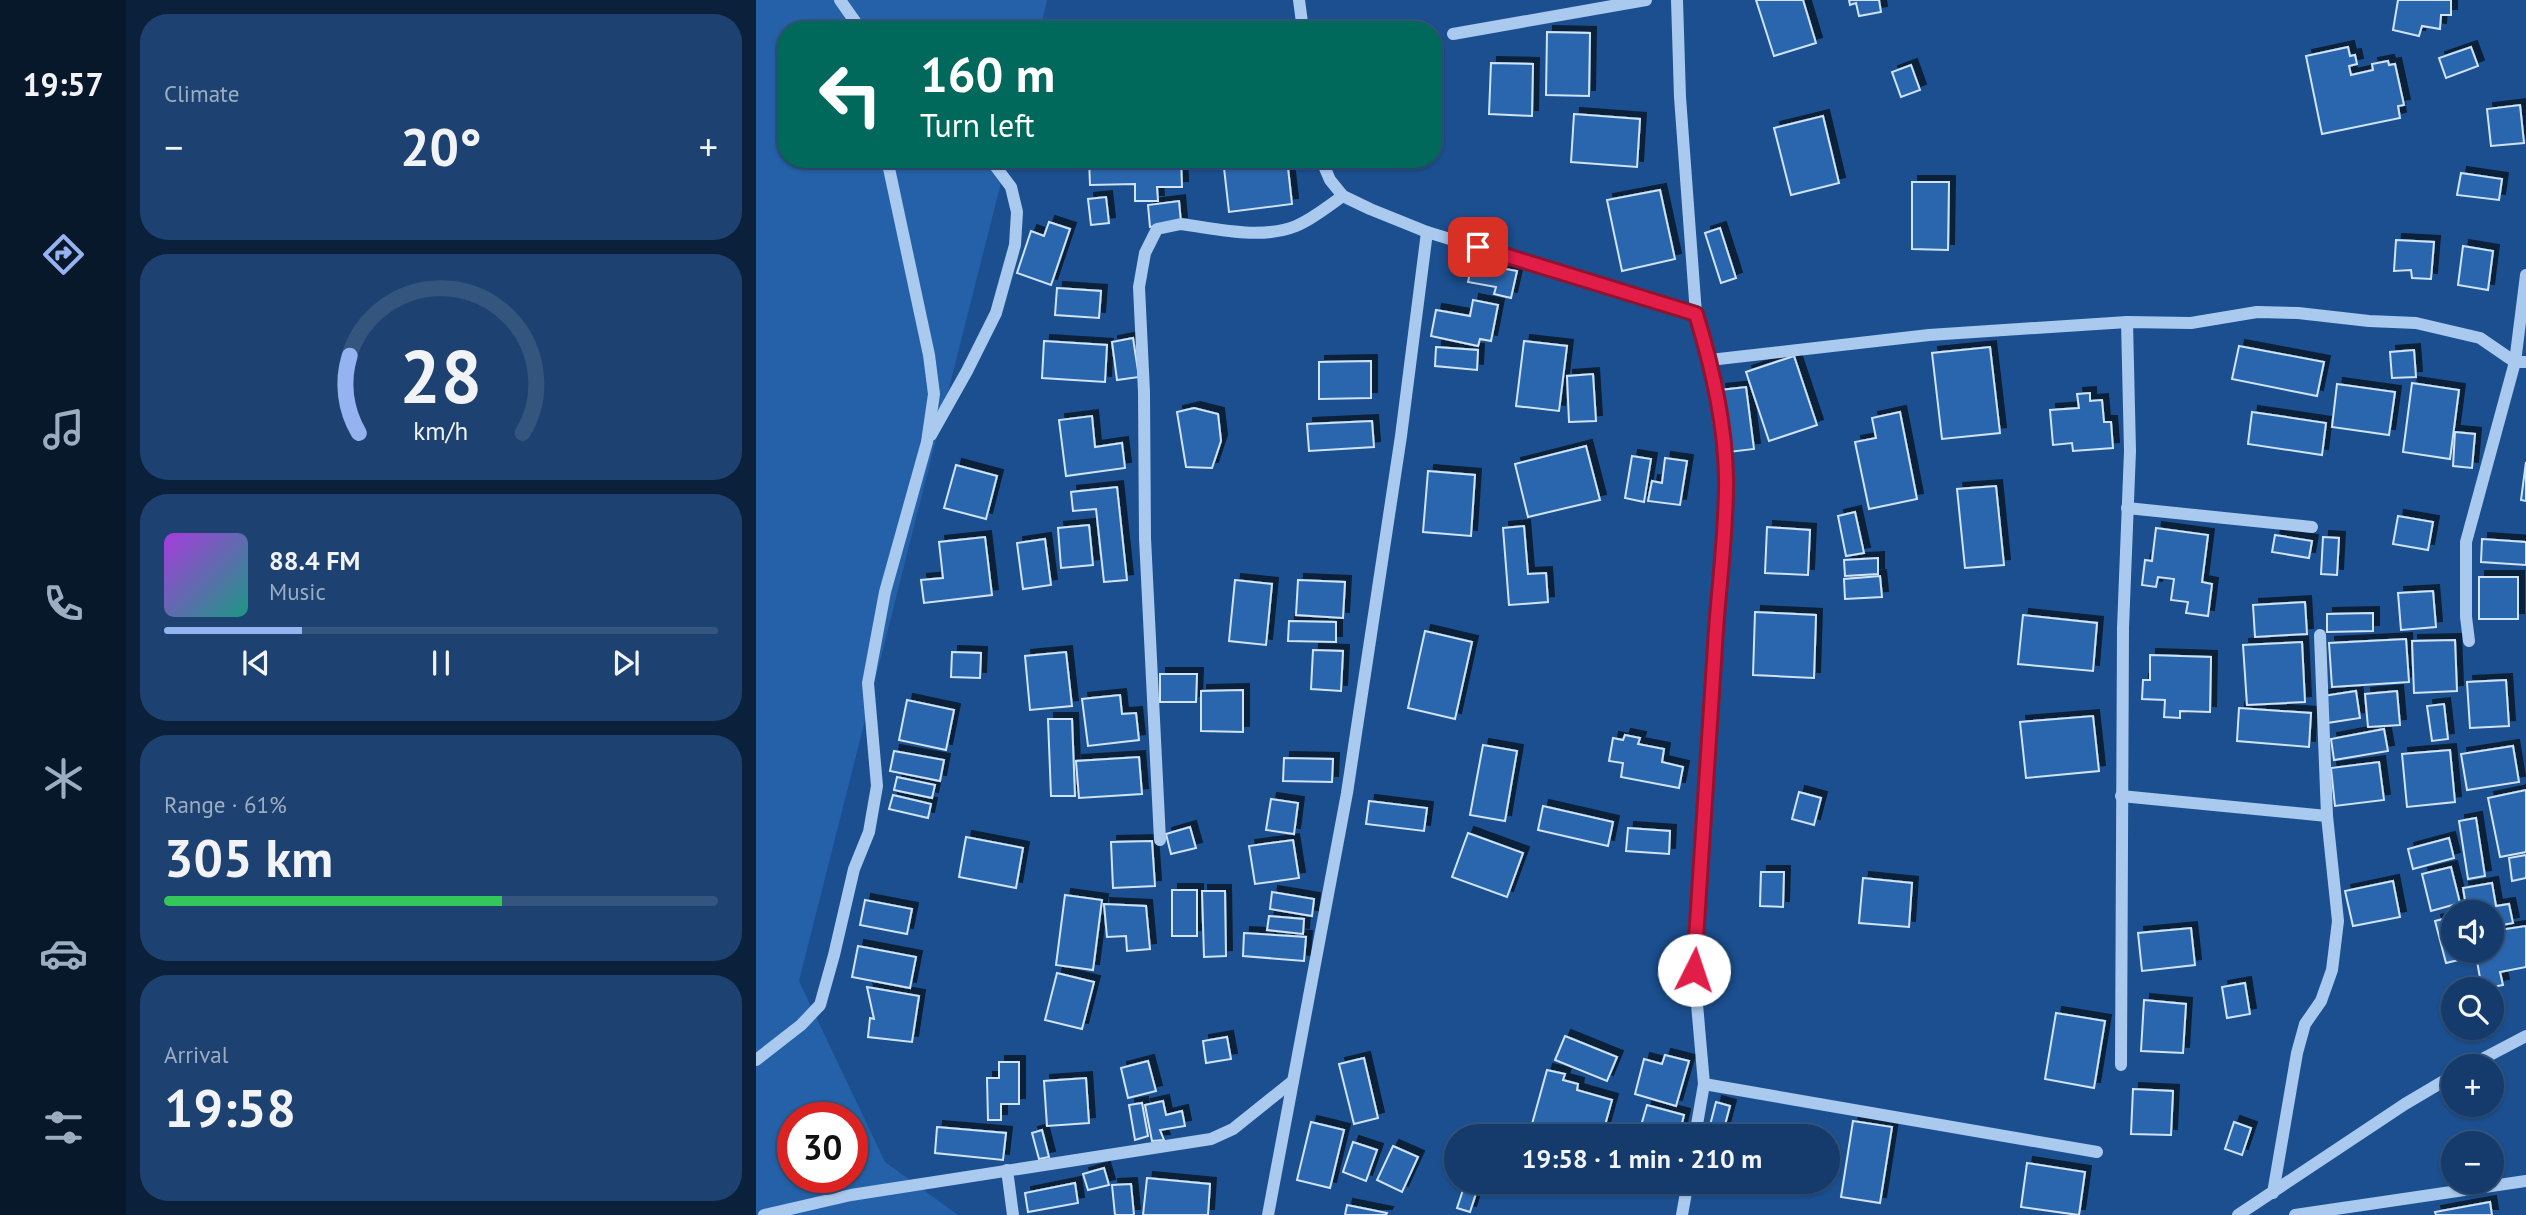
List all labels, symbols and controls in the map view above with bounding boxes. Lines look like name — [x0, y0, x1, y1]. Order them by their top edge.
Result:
text: 160 m — [920, 42, 1055, 106]
icon: left — [805, 49, 896, 140]
text: 19:57 — [22, 63, 104, 105]
text: Climate — [164, 79, 239, 108]
text: Turn left — [920, 104, 1035, 146]
text: 20° — [400, 113, 482, 180]
text: − — [164, 122, 183, 171]
text: + — [699, 122, 718, 171]
pin — [1448, 217, 1508, 277]
icon: arrive — [1459, 228, 1497, 266]
icon: directions — [39, 230, 88, 279]
text: 28 — [400, 330, 482, 424]
icon: music — [39, 405, 88, 454]
text: km/h — [414, 415, 468, 447]
text: 88.4 FM — [269, 544, 360, 577]
text: Music — [269, 577, 326, 606]
icon: phone — [39, 579, 88, 628]
icon: previous — [237, 644, 275, 682]
icon: pause — [422, 644, 460, 682]
icon: next — [607, 644, 645, 682]
icon: climate — [39, 754, 88, 803]
text: Range · 61% — [164, 790, 287, 819]
text: 305 km — [164, 824, 333, 891]
map controls — [2441, 900, 2504, 1194]
button: sound — [2441, 900, 2504, 963]
icon: car — [39, 929, 88, 978]
position arrow — [1657, 933, 1731, 1007]
button: search — [2441, 977, 2504, 1040]
text: Arrival — [164, 1040, 228, 1069]
button: + — [2441, 1054, 2504, 1117]
text: 19:58 — [164, 1074, 296, 1141]
speed limit sign: 30 — [777, 1102, 868, 1193]
icon: filters — [39, 1103, 88, 1152]
button: − — [2441, 1131, 2504, 1194]
text: 19:58 · 1 min · 210 m — [1522, 1142, 1762, 1175]

